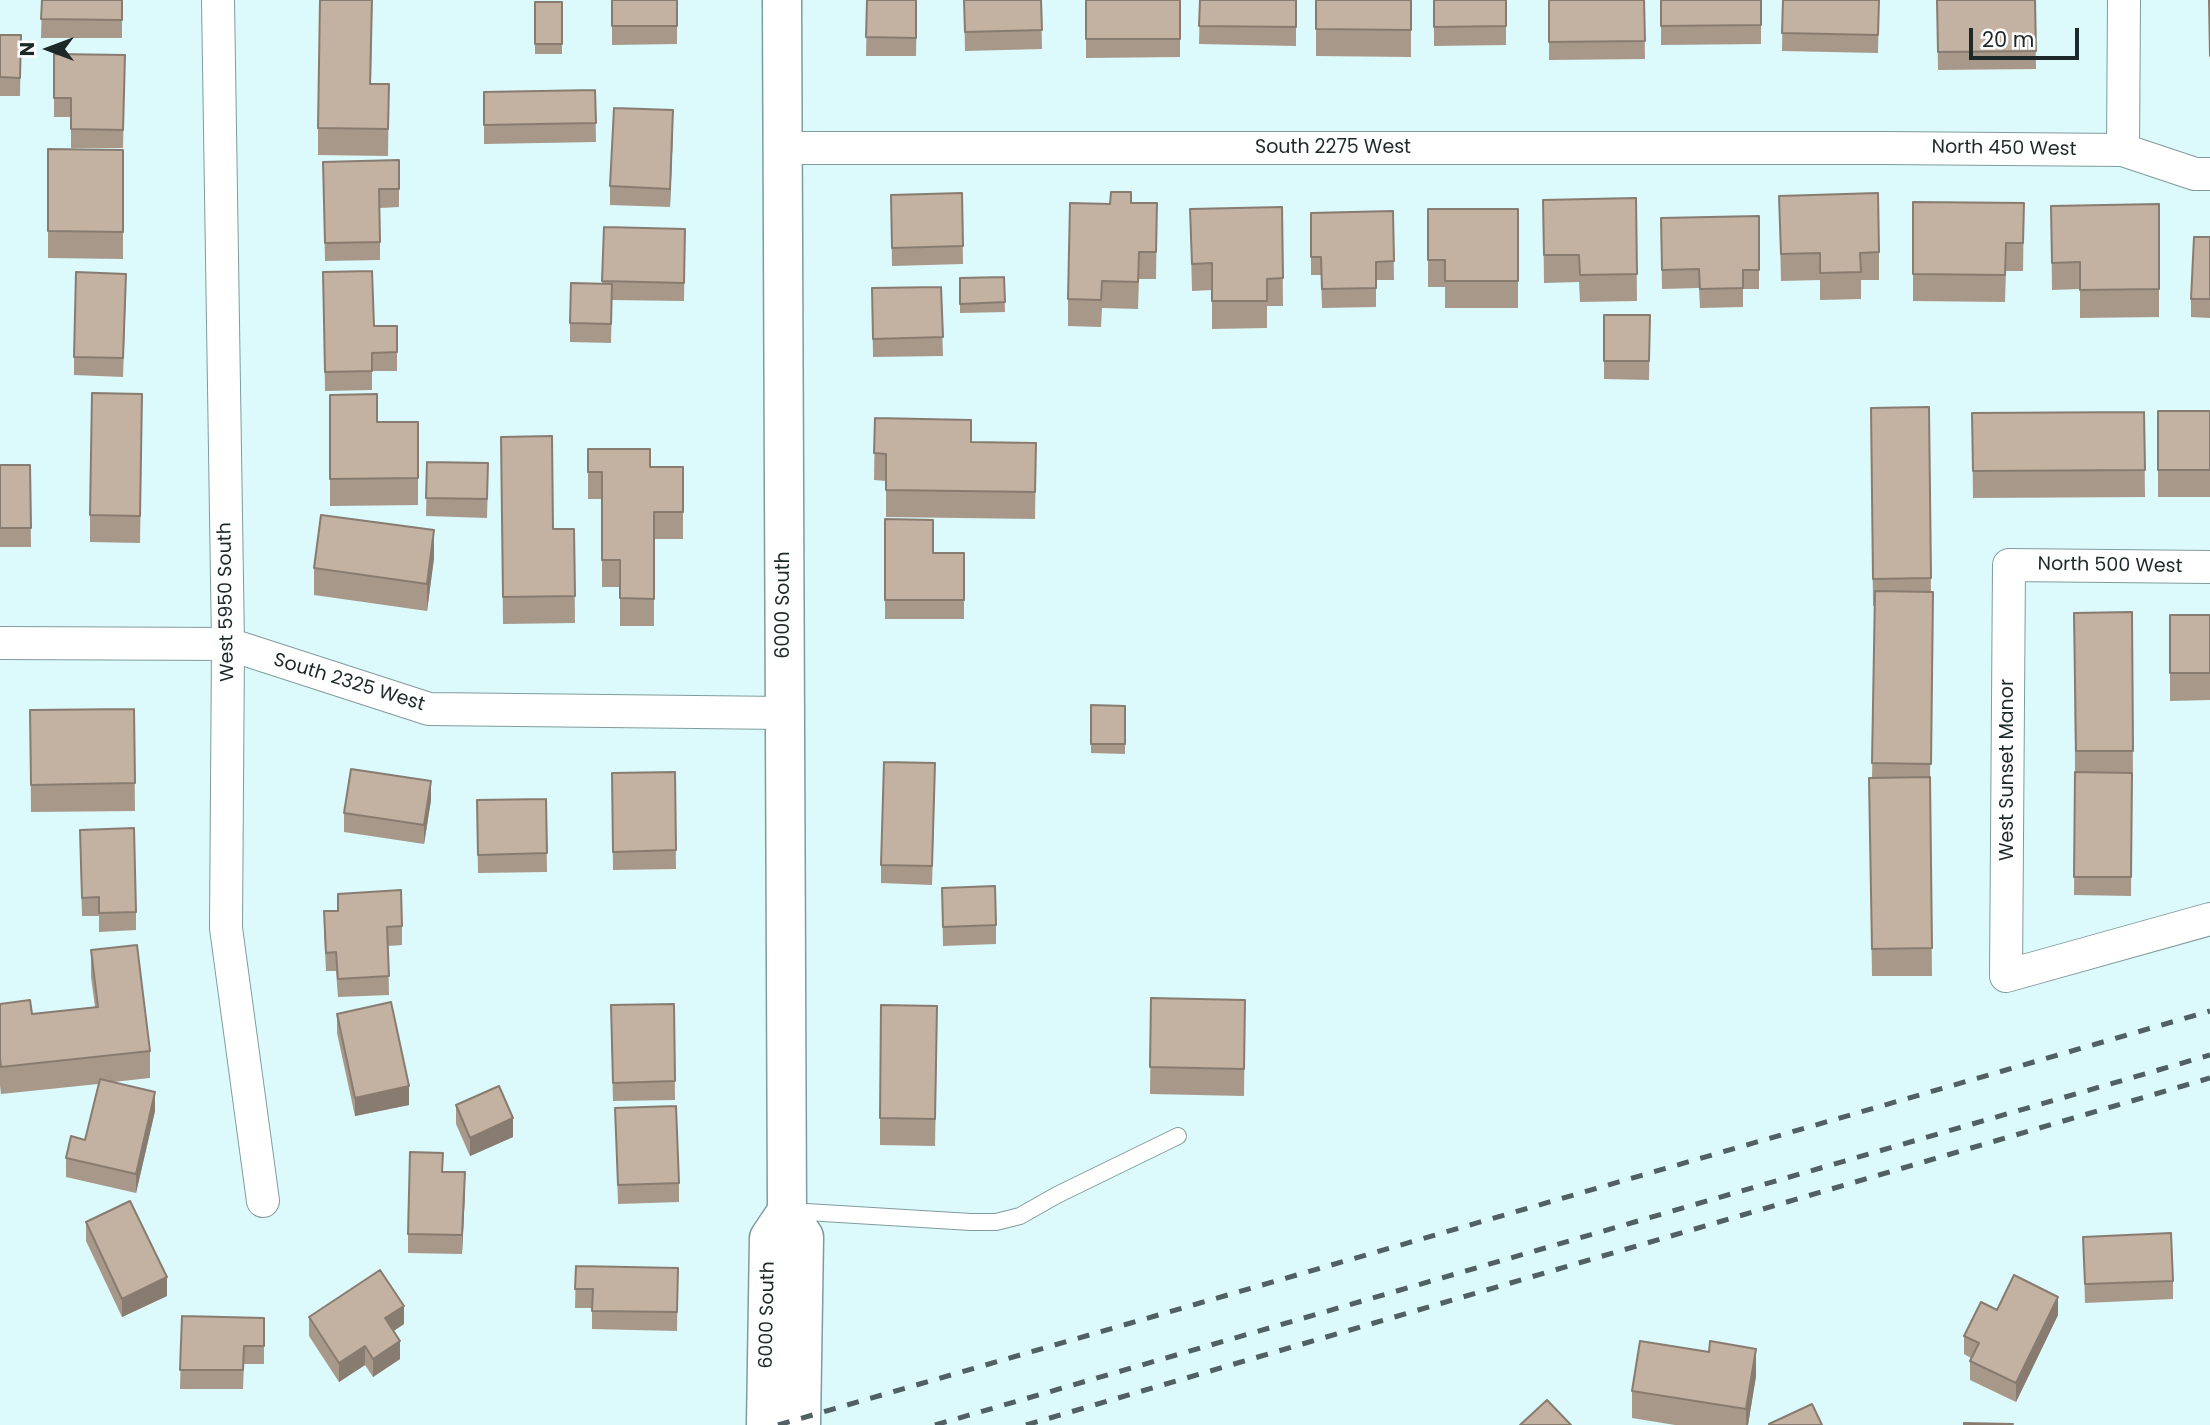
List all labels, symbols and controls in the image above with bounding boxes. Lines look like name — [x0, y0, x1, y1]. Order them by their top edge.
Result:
north arrow — [14, 14, 84, 84]
scale bar — [1972, 14, 2082, 58]
text: 20 m — [1982, 25, 2035, 54]
text: N — [14, 42, 41, 56]
street label: North 450 West — [1931, 136, 2077, 162]
street label: South 2275 West — [1255, 137, 1411, 159]
street label: West 5950 South — [214, 522, 240, 682]
street label: 6000 South — [773, 551, 795, 659]
street label: North 500 West — [2037, 553, 2183, 579]
street label: South 2325 West — [271, 649, 427, 717]
street label: West Sunset Manor — [1997, 679, 2019, 861]
street label: 6000 South — [756, 1261, 780, 1369]

